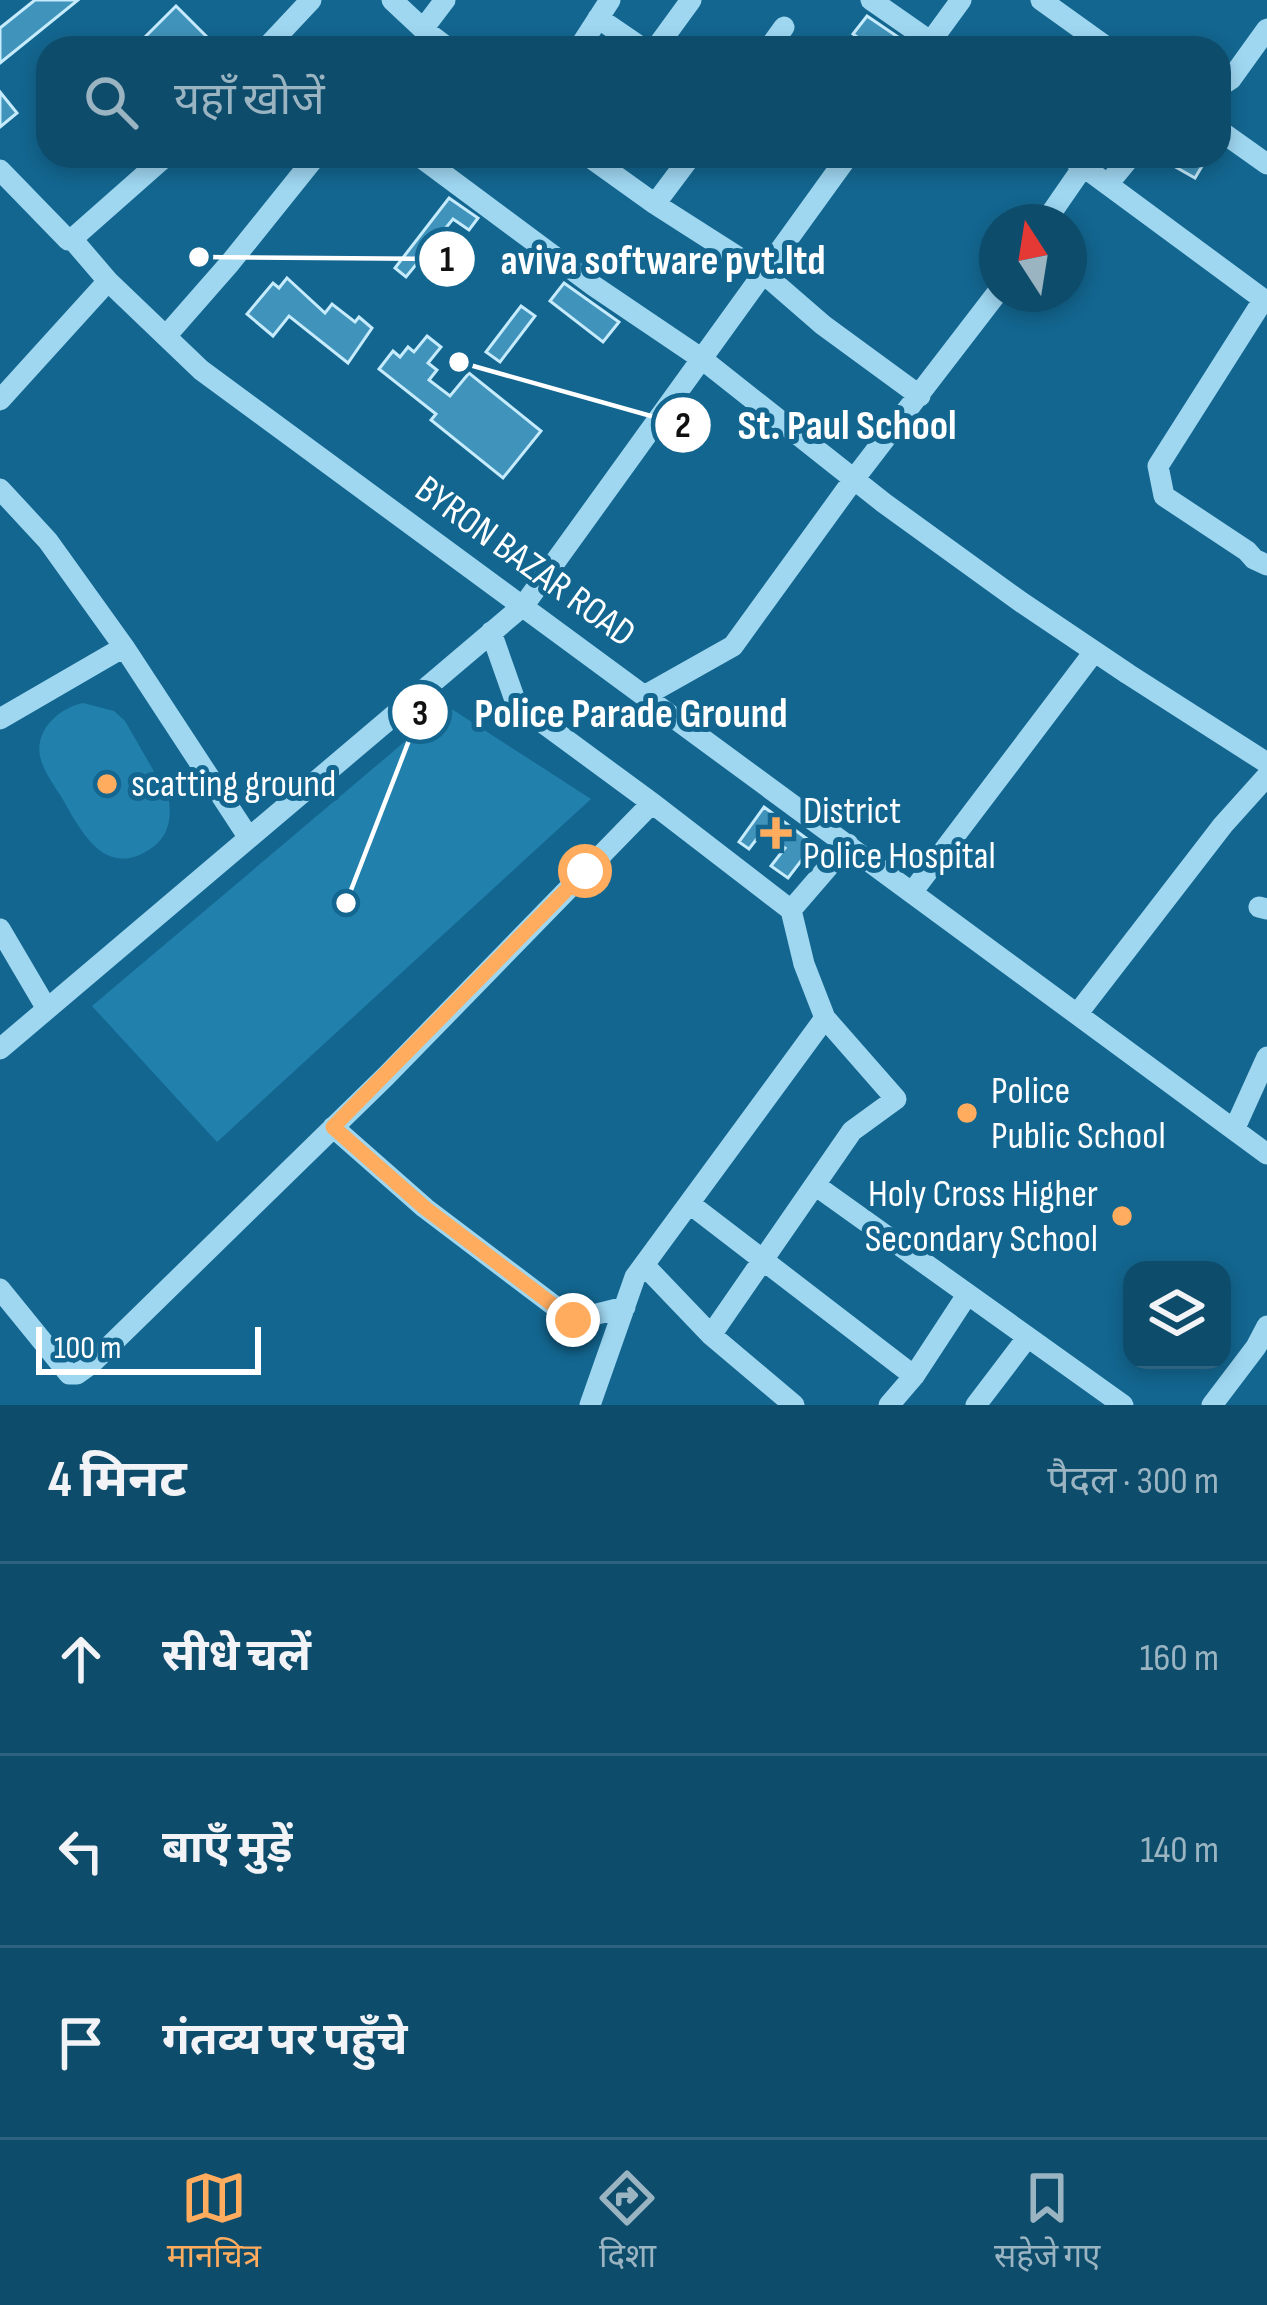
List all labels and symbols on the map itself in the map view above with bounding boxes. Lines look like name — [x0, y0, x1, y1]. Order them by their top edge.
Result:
north arrow — [979, 204, 1087, 312]
callout: aviva software pvt.ltd — [417, 220, 850, 298]
text: aviva software pvt.ltd — [501, 236, 825, 287]
text: 1 — [440, 239, 454, 282]
callout: St. Paul School — [653, 386, 980, 464]
text: St. Paul School — [737, 401, 957, 452]
text: 2 — [675, 405, 691, 448]
street label: BYRON BAZAR ROAD — [406, 466, 644, 658]
callout: Police Parade Ground — [390, 673, 811, 751]
text: Police Parade Ground — [474, 689, 788, 740]
text: 3 — [412, 693, 428, 736]
place label: scatting ground — [131, 761, 336, 808]
marker: scatting ground — [94, 771, 120, 797]
place label: District Police Hospital — [803, 788, 996, 880]
marker: District Police Hospital — [760, 817, 792, 849]
route start — [558, 844, 612, 898]
place label: Police Public School — [991, 1068, 1166, 1160]
marker: Police Public School — [954, 1100, 980, 1126]
place label: Holy Cross Higher Secondary School — [865, 1171, 1098, 1263]
marker: Holy Cross Higher Secondary School — [1109, 1203, 1135, 1229]
route end — [546, 1293, 600, 1347]
scale bar — [36, 1321, 261, 1374]

